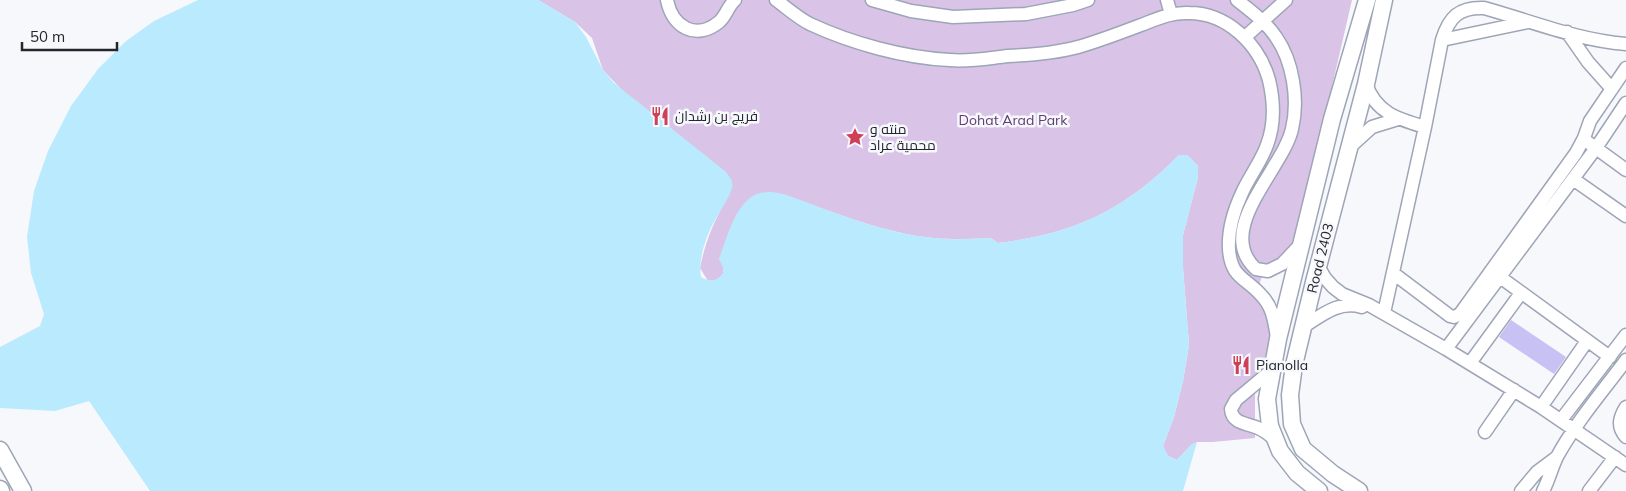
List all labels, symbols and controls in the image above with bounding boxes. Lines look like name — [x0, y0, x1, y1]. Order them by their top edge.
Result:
scale bar — [22, 20, 118, 52]
text: 50 m — [30, 27, 65, 46]
restaurant icon: فريج بن رشدان — [649, 105, 671, 127]
place label: فريج بن رشدان — [675, 107, 758, 125]
park label: Dohat Arad Park — [959, 111, 1068, 129]
place label: منته و محمية عراد — [870, 120, 936, 154]
place icon: منته و محمية عراد — [844, 126, 866, 148]
street label: Road 2403 — [1303, 221, 1337, 295]
restaurant icon: Pianolla — [1230, 354, 1252, 376]
place label: Pianolla — [1256, 356, 1308, 374]

